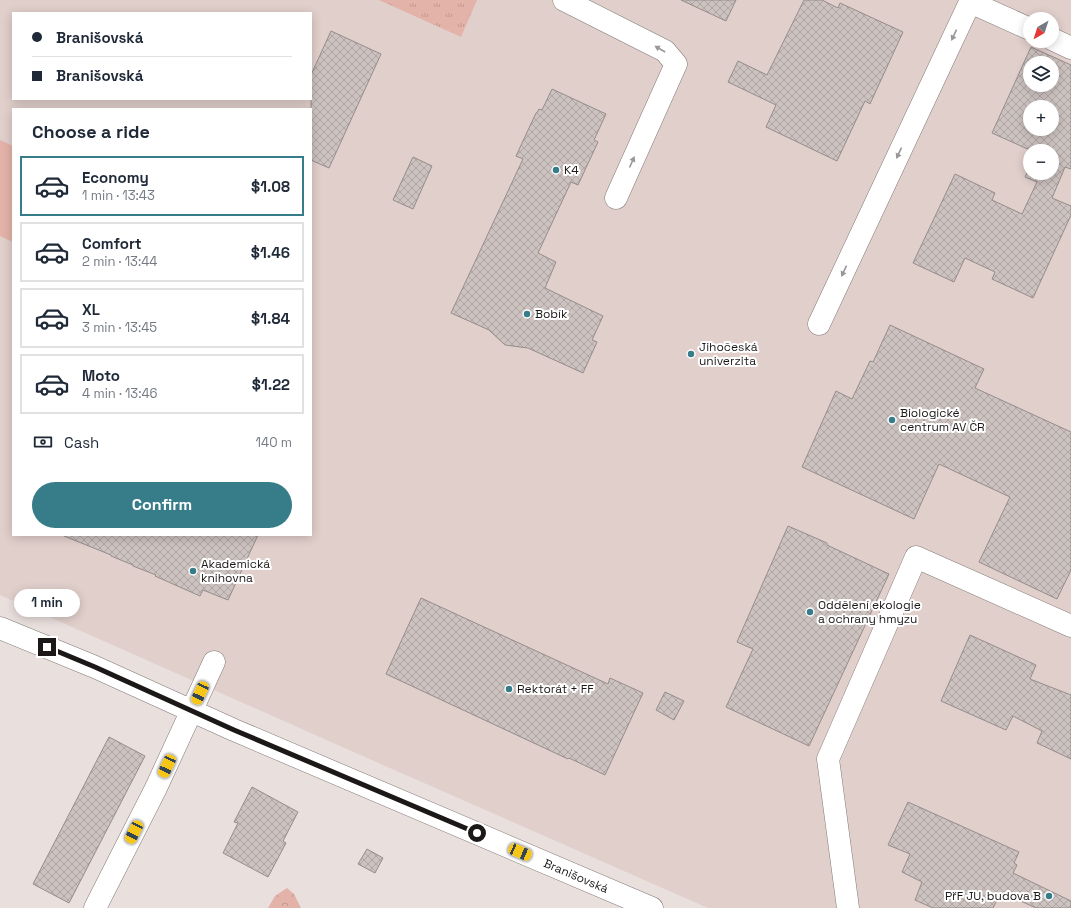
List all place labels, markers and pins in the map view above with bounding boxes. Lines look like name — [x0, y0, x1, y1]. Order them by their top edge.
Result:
place label: K4 — [564, 162, 579, 178]
marker: K4 — [551, 165, 561, 175]
place label: Bobík — [535, 306, 568, 322]
marker: Bobík — [522, 309, 532, 319]
place label: Jihočeská univerzita — [699, 339, 758, 369]
marker: Jihočeská univerzita — [686, 349, 696, 359]
place label: Biologické centrum AV ČR — [900, 405, 985, 435]
marker: Biologické centrum AV ČR — [887, 415, 897, 425]
place label: Akademická knihovna — [201, 556, 270, 586]
marker: Akademická knihovna — [188, 566, 198, 576]
place label: Oddělení ekologie a ochrany hmyzu — [818, 597, 921, 627]
marker: Oddělení ekologie a ochrany hmyzu — [805, 607, 815, 617]
place label: Rektorát + FF — [517, 681, 594, 697]
marker: Rektorát + FF — [504, 684, 514, 694]
place label: PřF JU, budova B — [945, 888, 1041, 904]
marker: PřF JU, budova B — [1044, 891, 1054, 901]

